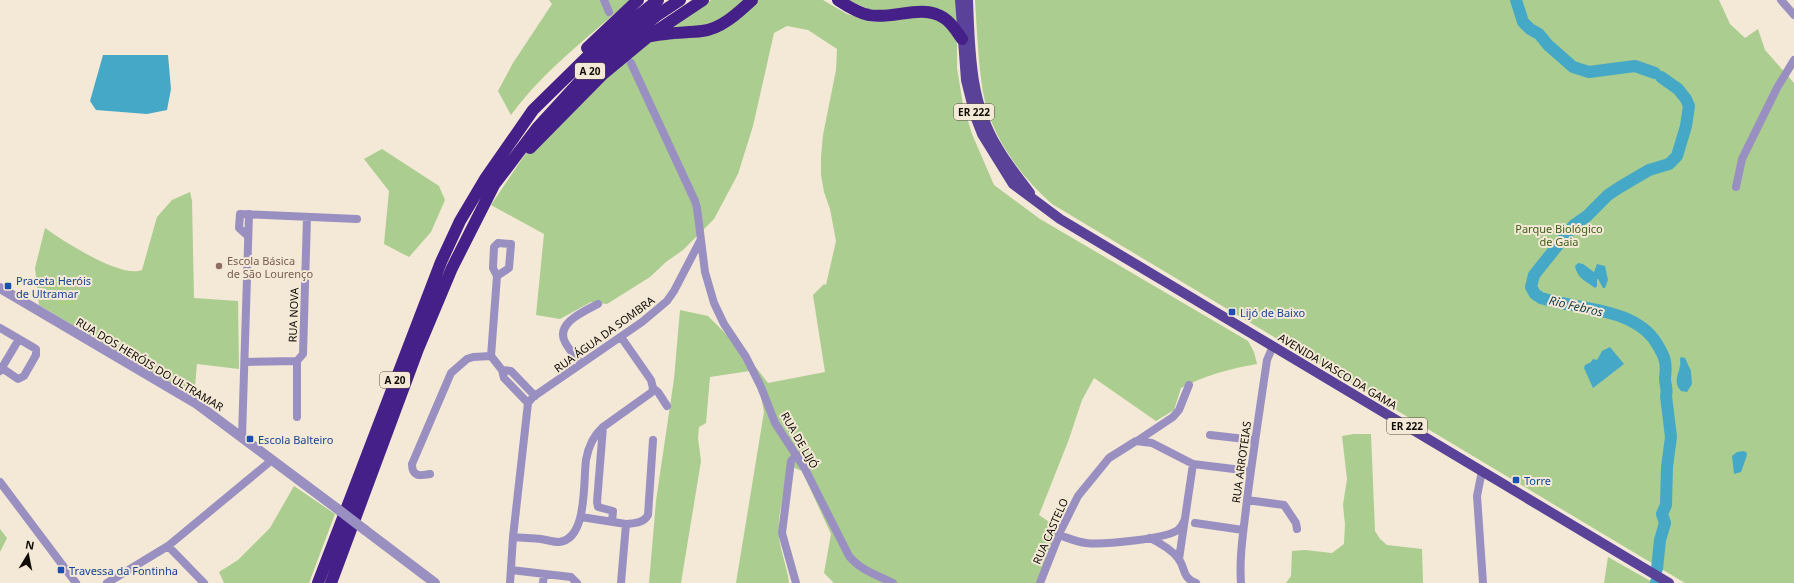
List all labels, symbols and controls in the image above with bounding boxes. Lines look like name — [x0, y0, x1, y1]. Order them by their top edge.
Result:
road number: A 20 — [575, 63, 605, 79]
road number: ER 222 — [954, 104, 994, 120]
park label: Parque Biológico de Gaia — [1515, 221, 1603, 249]
place label: Escola Básica de São Lourenço — [227, 253, 313, 281]
marker: Escola Básica de São Lourenço — [214, 261, 224, 271]
place label: Praceta Heróis de Ultramar — [16, 273, 91, 301]
marker: Praceta Heróis de Ultramar — [3, 281, 13, 291]
street label: RUA NOVA — [285, 286, 301, 343]
street label: RUA ÁGUA DA SOMBRA — [551, 292, 658, 376]
water label: Rio Febros — [1547, 292, 1605, 320]
place label: Lijó de Baixo — [1240, 305, 1306, 320]
marker: Lijó de Baixo — [1227, 307, 1237, 317]
street label: RUA DOS HERÓIS DO ULTRAMAR — [74, 314, 227, 414]
street label: AVENIDA VASCO DA GAMA — [1276, 329, 1401, 413]
road number: A 20 — [380, 372, 410, 388]
street label: RUA DE LIJÓ — [778, 409, 822, 471]
road number: ER 222 — [1387, 418, 1427, 434]
street label: RUA ARROTEIAS — [1228, 420, 1254, 504]
place label: Escola Balteiro — [258, 432, 334, 447]
marker: Escola Balteiro — [245, 434, 255, 444]
place label: Torre — [1524, 473, 1551, 488]
marker: Torre — [1511, 475, 1521, 485]
street label: RUA CASTELO — [1029, 495, 1071, 567]
north arrow — [8, 535, 48, 575]
text: N — [24, 536, 36, 553]
place label: Travessa da Fontinha — [69, 563, 178, 578]
marker: Travessa da Fontinha — [56, 565, 66, 575]

